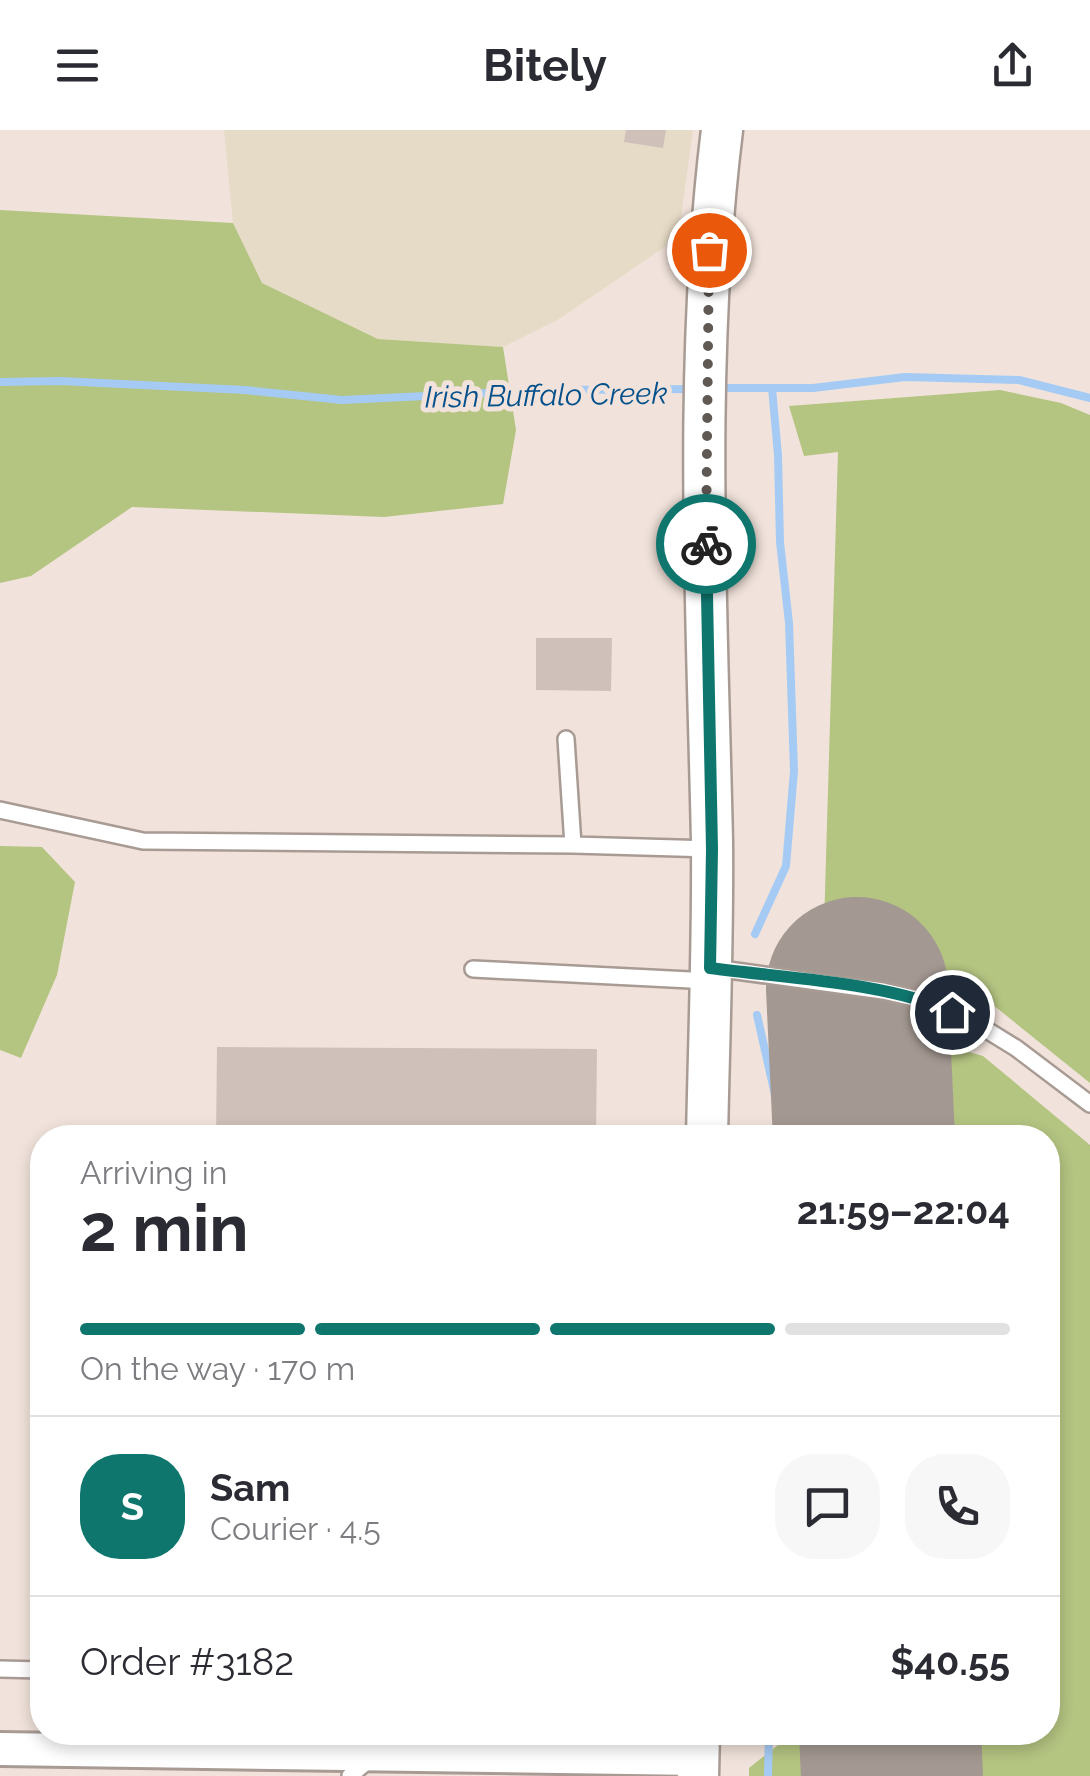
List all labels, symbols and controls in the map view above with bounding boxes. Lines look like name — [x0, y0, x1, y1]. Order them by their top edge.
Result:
icon: menu — [50, 38, 105, 93]
icon: share — [985, 38, 1040, 93]
text: Bitely — [483, 39, 607, 92]
pin — [667, 208, 752, 293]
icon: bag — [682, 223, 737, 278]
water label: Irish Buffalo Creek — [424, 375, 668, 415]
courier — [656, 494, 756, 594]
icon: bike — [679, 517, 734, 572]
pin — [910, 970, 995, 1055]
icon: home — [925, 985, 980, 1040]
text: Arriving in — [80, 1154, 227, 1191]
text: 21:59–22:04 — [797, 1188, 1010, 1233]
text: 2 min — [80, 1190, 249, 1266]
text: On the way · 170 m — [80, 1350, 355, 1387]
button: chat — [775, 1454, 880, 1559]
button: phone — [905, 1454, 1010, 1559]
text: Sam — [210, 1465, 290, 1510]
text: S — [121, 1484, 144, 1529]
text: Courier · 4.5 — [210, 1510, 381, 1547]
text: Order #3182 — [80, 1639, 294, 1684]
text: $40.55 — [890, 1639, 1010, 1684]

